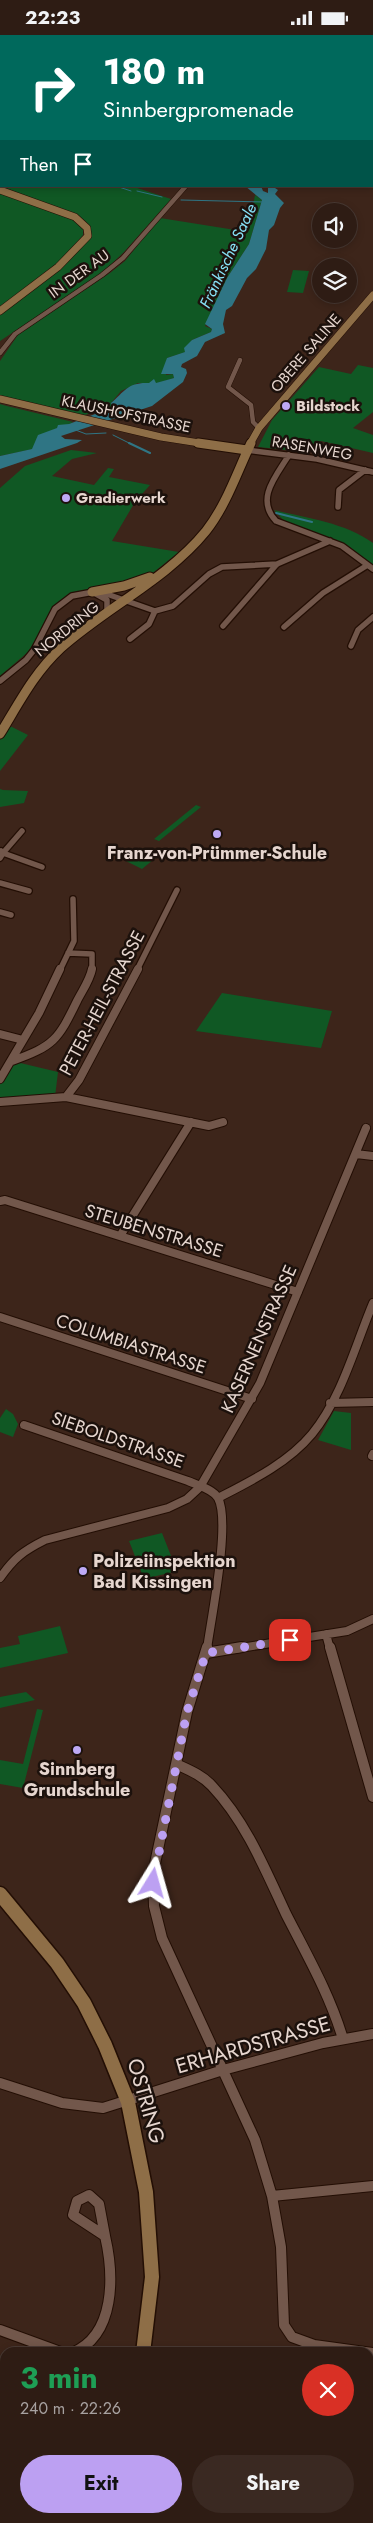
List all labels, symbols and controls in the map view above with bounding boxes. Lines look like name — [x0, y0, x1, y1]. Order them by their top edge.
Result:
text: 22:23 — [25, 4, 80, 31]
text: 180 m — [103, 47, 205, 97]
icon: right — [20, 55, 85, 120]
text: Sinnbergpromenade — [103, 93, 294, 125]
icon: arrive — [69, 150, 97, 178]
text: Then — [20, 151, 59, 178]
water label: Fränkische Saale — [194, 200, 262, 312]
map controls — [312, 203, 357, 303]
button: sound — [312, 203, 357, 248]
street label: IN DER AU — [44, 244, 114, 304]
button: layers — [312, 258, 357, 303]
street label: OBERE SALINE — [266, 309, 346, 397]
street label: KLAUSHOFSTRASSE — [59, 390, 193, 438]
place label: Bildstock — [296, 395, 360, 417]
marker: Bildstock — [280, 400, 292, 412]
street label: RASENWEG — [270, 430, 354, 466]
place label: Gradierwerk — [76, 487, 166, 509]
marker: Gradierwerk — [60, 492, 72, 504]
street label: NORDRING — [30, 596, 104, 662]
marker: Franz-von-Prümmer-Schule — [211, 828, 223, 840]
place label: Franz-von-Prümmer-Schule — [107, 840, 327, 866]
street label: PETER-HEIL-STRASSE — [53, 926, 151, 1080]
street label: STEUBENSTRASSE — [82, 1198, 226, 1264]
street label: KASERNENSTRASSE — [215, 1261, 303, 1417]
street label: COLUMBIASTRASSE — [52, 1307, 210, 1381]
street label: SIEBOLDSTRASSE — [48, 1405, 188, 1475]
place label: Polizeiinspektion Bad Kissingen — [93, 1548, 236, 1595]
marker: Polizeiinspektion Bad Kissingen — [77, 1565, 89, 1577]
pin — [269, 1619, 311, 1661]
icon: arrive — [276, 1626, 304, 1654]
marker: Sinnberg Grundschule — [71, 1744, 83, 1756]
place label: Sinnberg Grundschule — [24, 1756, 130, 1803]
position arrow — [126, 1856, 178, 1908]
street label: ERHARDSTRASSE — [172, 2009, 334, 2081]
street label: OSTRING — [120, 2055, 172, 2147]
text: 3 min — [20, 2356, 98, 2399]
button: close — [302, 2364, 354, 2416]
text: 240 m · 22:26 — [20, 2397, 121, 2420]
button: Exit — [20, 2455, 182, 2513]
button: Share — [192, 2455, 354, 2513]

